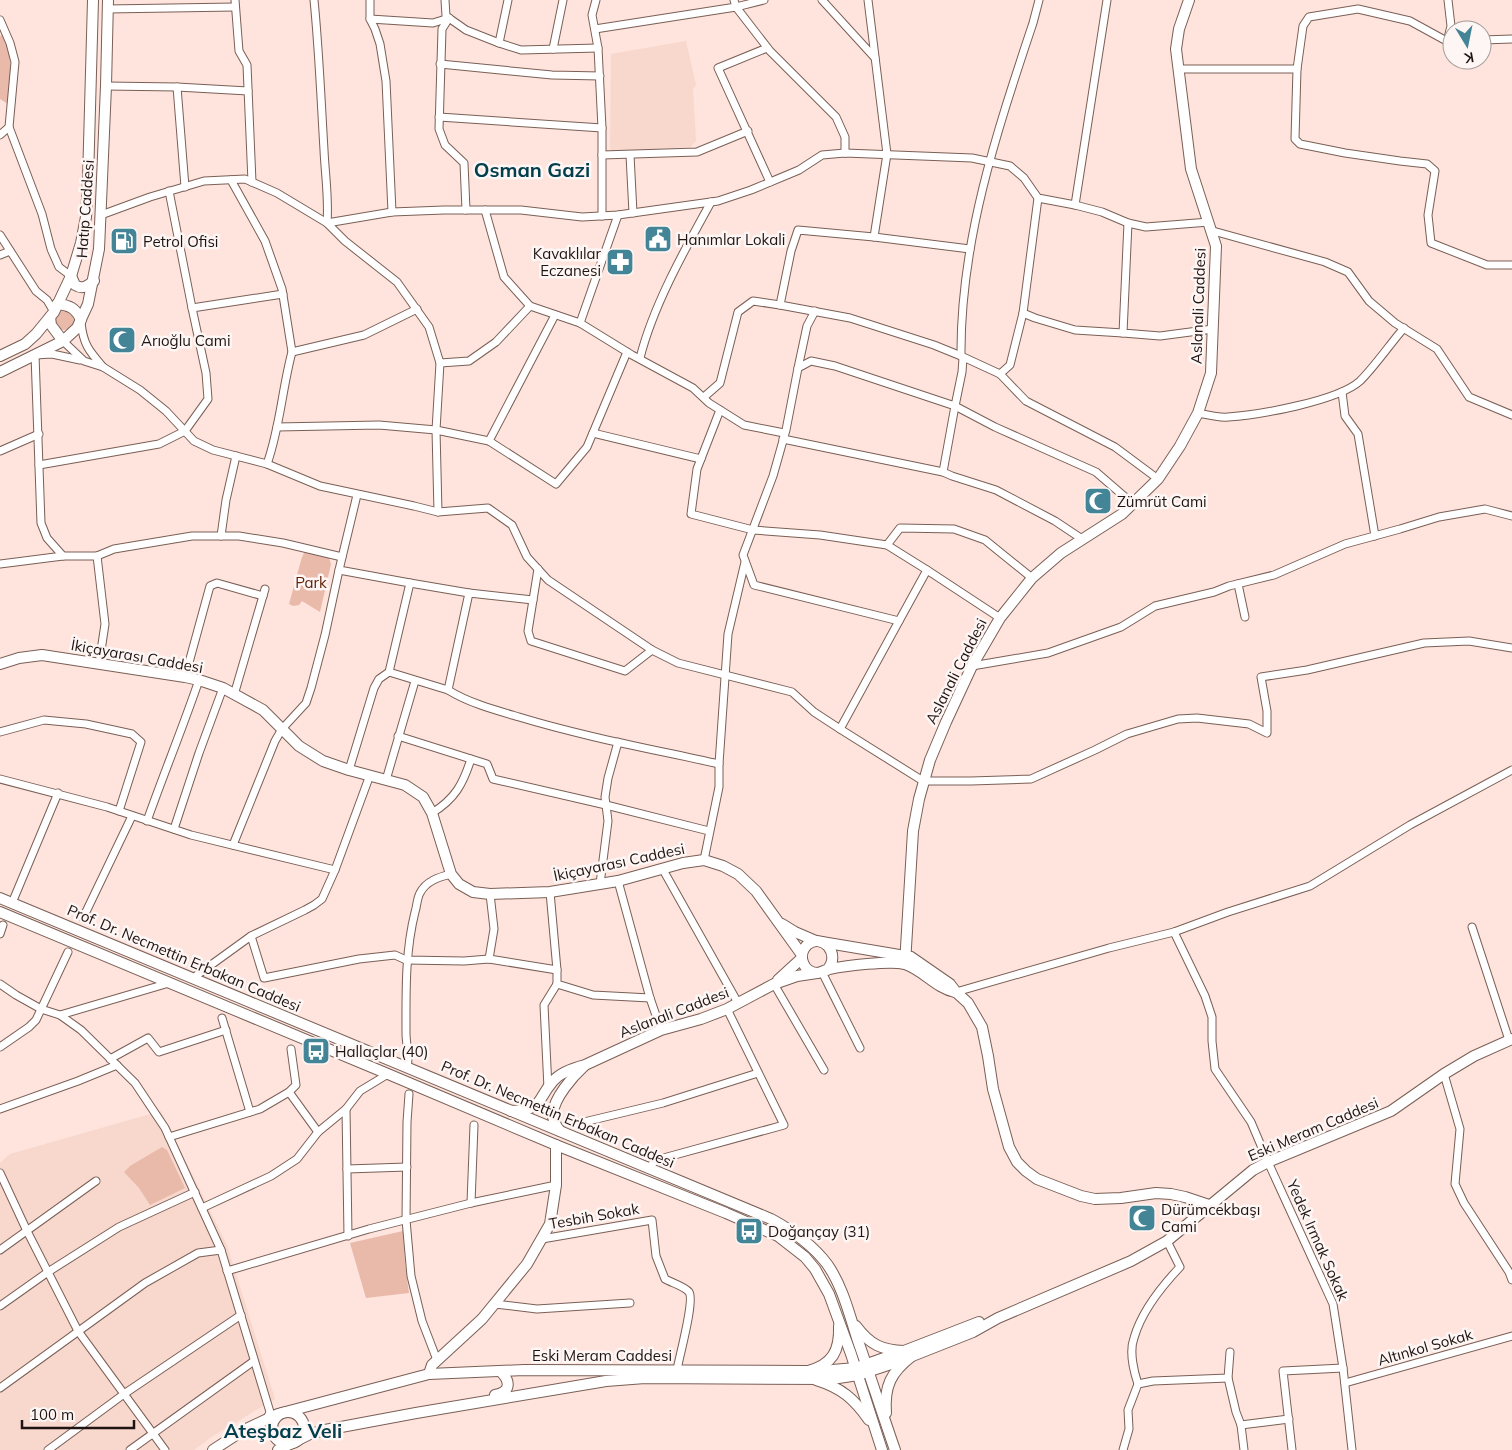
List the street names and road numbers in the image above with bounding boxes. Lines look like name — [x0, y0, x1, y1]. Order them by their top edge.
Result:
street label: Hatıp Caddesi — [72, 159, 98, 259]
street label: Aslanali Caddesi — [1186, 248, 1210, 364]
street label: Aslanali Caddesi — [921, 615, 991, 727]
street label: İkiçayarası Caddesi — [69, 635, 205, 677]
street label: İkiçayarası Caddesi — [552, 839, 686, 885]
street label: Prof. Dr. Necmettin Erbakan Caddesi — [64, 900, 304, 1016]
street label: Aslanali Caddesi — [616, 982, 732, 1042]
street label: Prof. Dr. Necmettin Erbakan Caddesi — [438, 1056, 678, 1172]
street label: Eski Meram Caddesi — [1245, 1093, 1381, 1165]
street label: Yedek Irmak Sokak — [1282, 1176, 1353, 1304]
street label: Tesbih Sokak — [548, 1199, 641, 1233]
street label: Altınkol Sokak — [1375, 1324, 1475, 1370]
street label: Eski Meram Caddesi — [532, 1346, 672, 1365]

